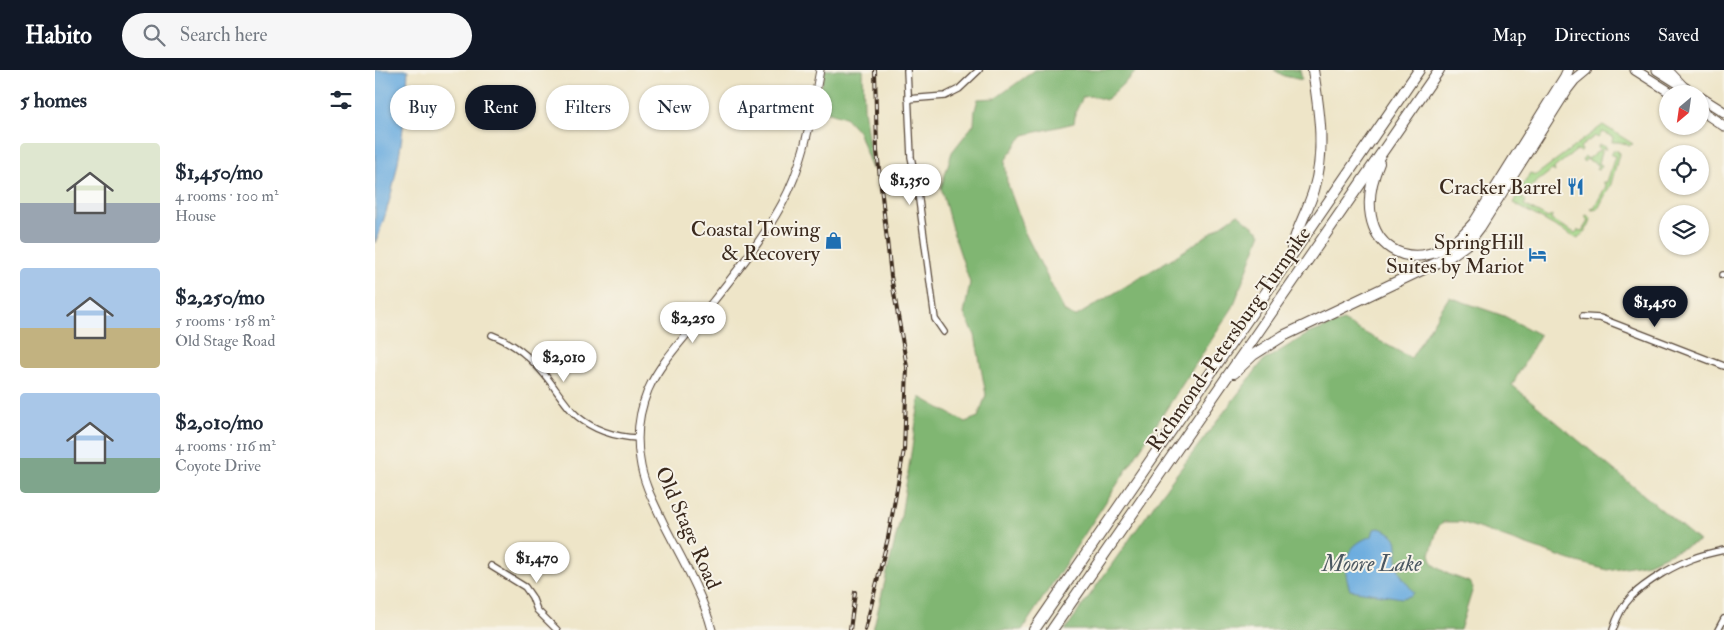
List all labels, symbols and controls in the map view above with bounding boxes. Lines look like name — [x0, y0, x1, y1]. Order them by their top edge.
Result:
search box — [122, 13, 472, 58]
text: Habito — [25, 20, 92, 51]
icon: search — [140, 21, 168, 49]
text: Search here — [180, 23, 268, 47]
text: Map — [1493, 24, 1526, 47]
text: Directions — [1554, 24, 1630, 47]
text: Saved — [1658, 24, 1699, 47]
chip: Buy — [390, 85, 455, 130]
chip: Rent — [465, 85, 536, 130]
chip: Filters — [546, 85, 629, 130]
chip: New — [639, 85, 709, 130]
chip: Apartment — [719, 85, 832, 130]
north arrow — [1659, 85, 1709, 135]
map controls — [1659, 85, 1709, 255]
icon: filters — [327, 86, 355, 114]
text: 5 homes — [20, 87, 87, 114]
button: locate — [1659, 145, 1709, 195]
text: $1,450/mo — [175, 159, 263, 186]
icon: home — [60, 163, 120, 223]
pin: $1,350 — [869, 164, 951, 206]
text: $1,350 — [890, 170, 930, 190]
place label: Cracker Barrel — [1439, 174, 1563, 201]
restaurant icon: Cracker Barrel — [1566, 177, 1586, 197]
text: 4 rooms · 100 m² — [175, 186, 278, 206]
button: layers — [1659, 205, 1709, 255]
text: House — [175, 206, 216, 226]
place label: Coastal Towing & Recovery — [691, 216, 821, 267]
street label: Richmond-Petersburg Turnpike — [1141, 221, 1317, 457]
place label: SpringHill Suites by Mariot — [1386, 229, 1525, 280]
shop icon: Coastal Towing & Recovery — [824, 231, 844, 251]
hotel icon: SpringHill Suites by Mariot — [1528, 244, 1548, 264]
text: $2,250/mo — [175, 284, 265, 311]
pin: $1,450 — [1614, 286, 1696, 328]
icon: home — [60, 288, 120, 348]
text: $1,450 — [1634, 292, 1676, 312]
pin: $2,250 — [652, 302, 734, 344]
text: $2,250 — [671, 308, 715, 328]
text: 5 rooms · 158 m² — [175, 311, 275, 331]
text: Old Stage Road — [175, 331, 275, 351]
pin: $2,010 — [523, 340, 605, 383]
text: $2,010 — [543, 347, 585, 367]
text: $2,010/mo — [175, 409, 263, 436]
icon: home — [60, 413, 120, 473]
text: 4 rooms · 116 m² — [175, 436, 276, 456]
text: Coyote Drive — [175, 456, 261, 476]
street label: Old Stage Road — [649, 462, 727, 594]
pin: $1,470 — [496, 542, 578, 584]
text: $1,470 — [516, 548, 558, 568]
water label: Moore Lake — [1320, 550, 1422, 578]

